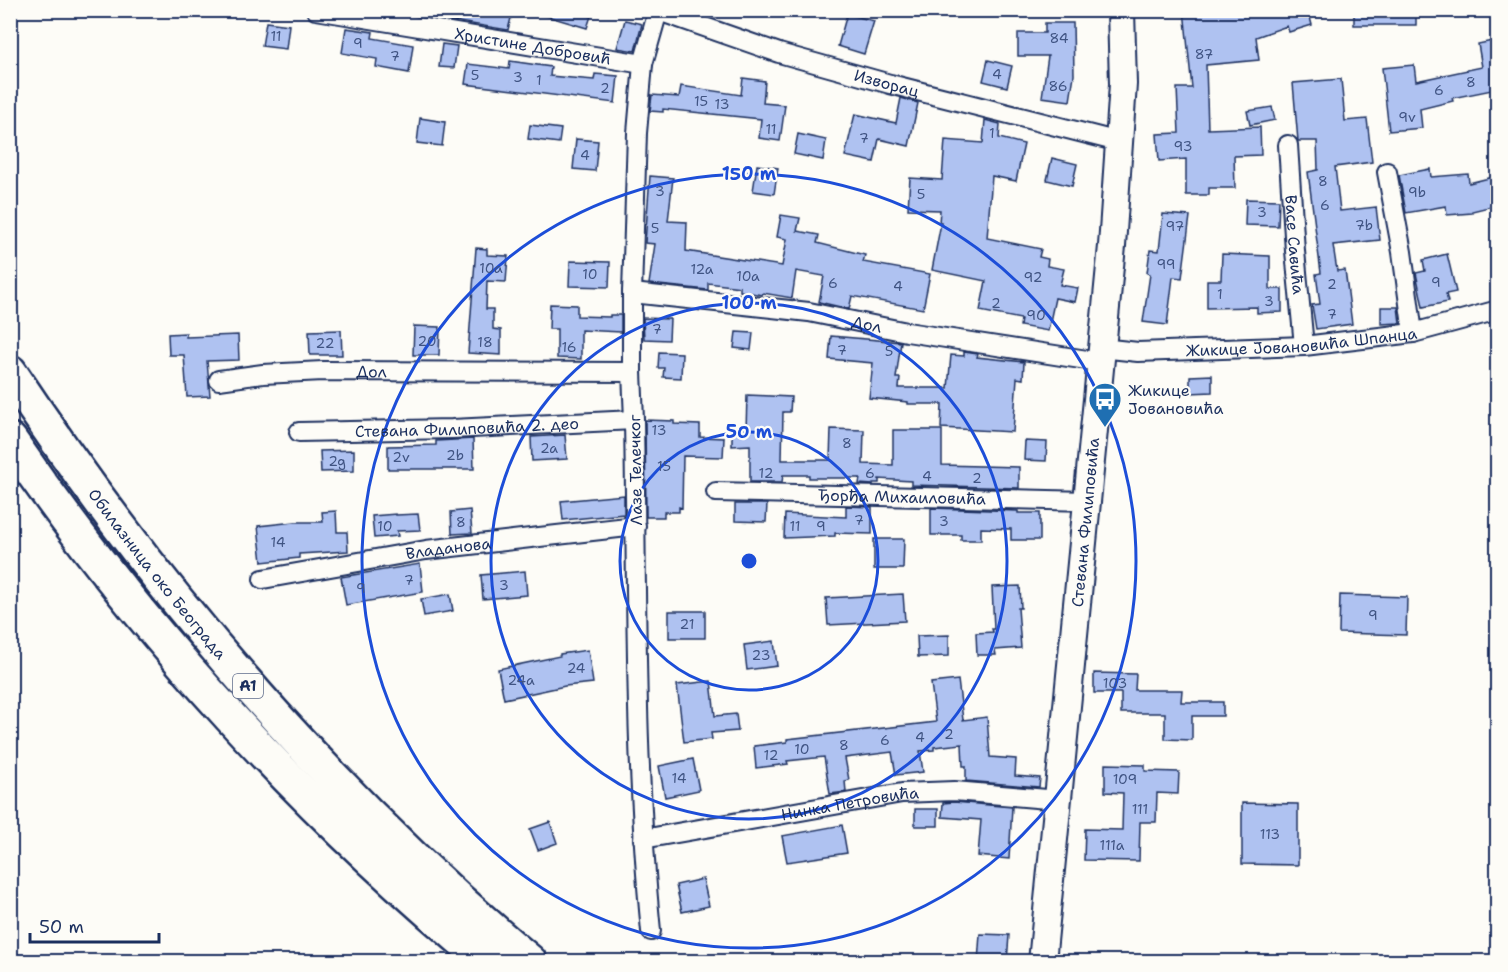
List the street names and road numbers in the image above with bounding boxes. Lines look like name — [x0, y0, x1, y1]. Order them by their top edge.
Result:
street label: Христине Добровић — [453, 23, 613, 70]
street label: Изворац — [852, 64, 921, 102]
street label: Васе Савића — [1280, 194, 1309, 296]
street label: Дол — [850, 311, 884, 338]
street label: Жикице Јовановића Шпанца — [1185, 323, 1418, 361]
street label: Дол — [356, 361, 387, 382]
street label: Стевана Филиповића 2. део — [355, 413, 579, 442]
street label: Лазе Телечког — [624, 413, 647, 526]
street label: Стевана Филиповића — [1067, 436, 1104, 608]
street label: Обилазница око Београда — [83, 484, 231, 664]
street label: Ђорђа Михаиловића — [818, 484, 986, 510]
street label: Владанова — [404, 533, 492, 564]
road number: A1 — [233, 674, 263, 698]
street label: Нинка Петровића — [779, 782, 919, 825]

